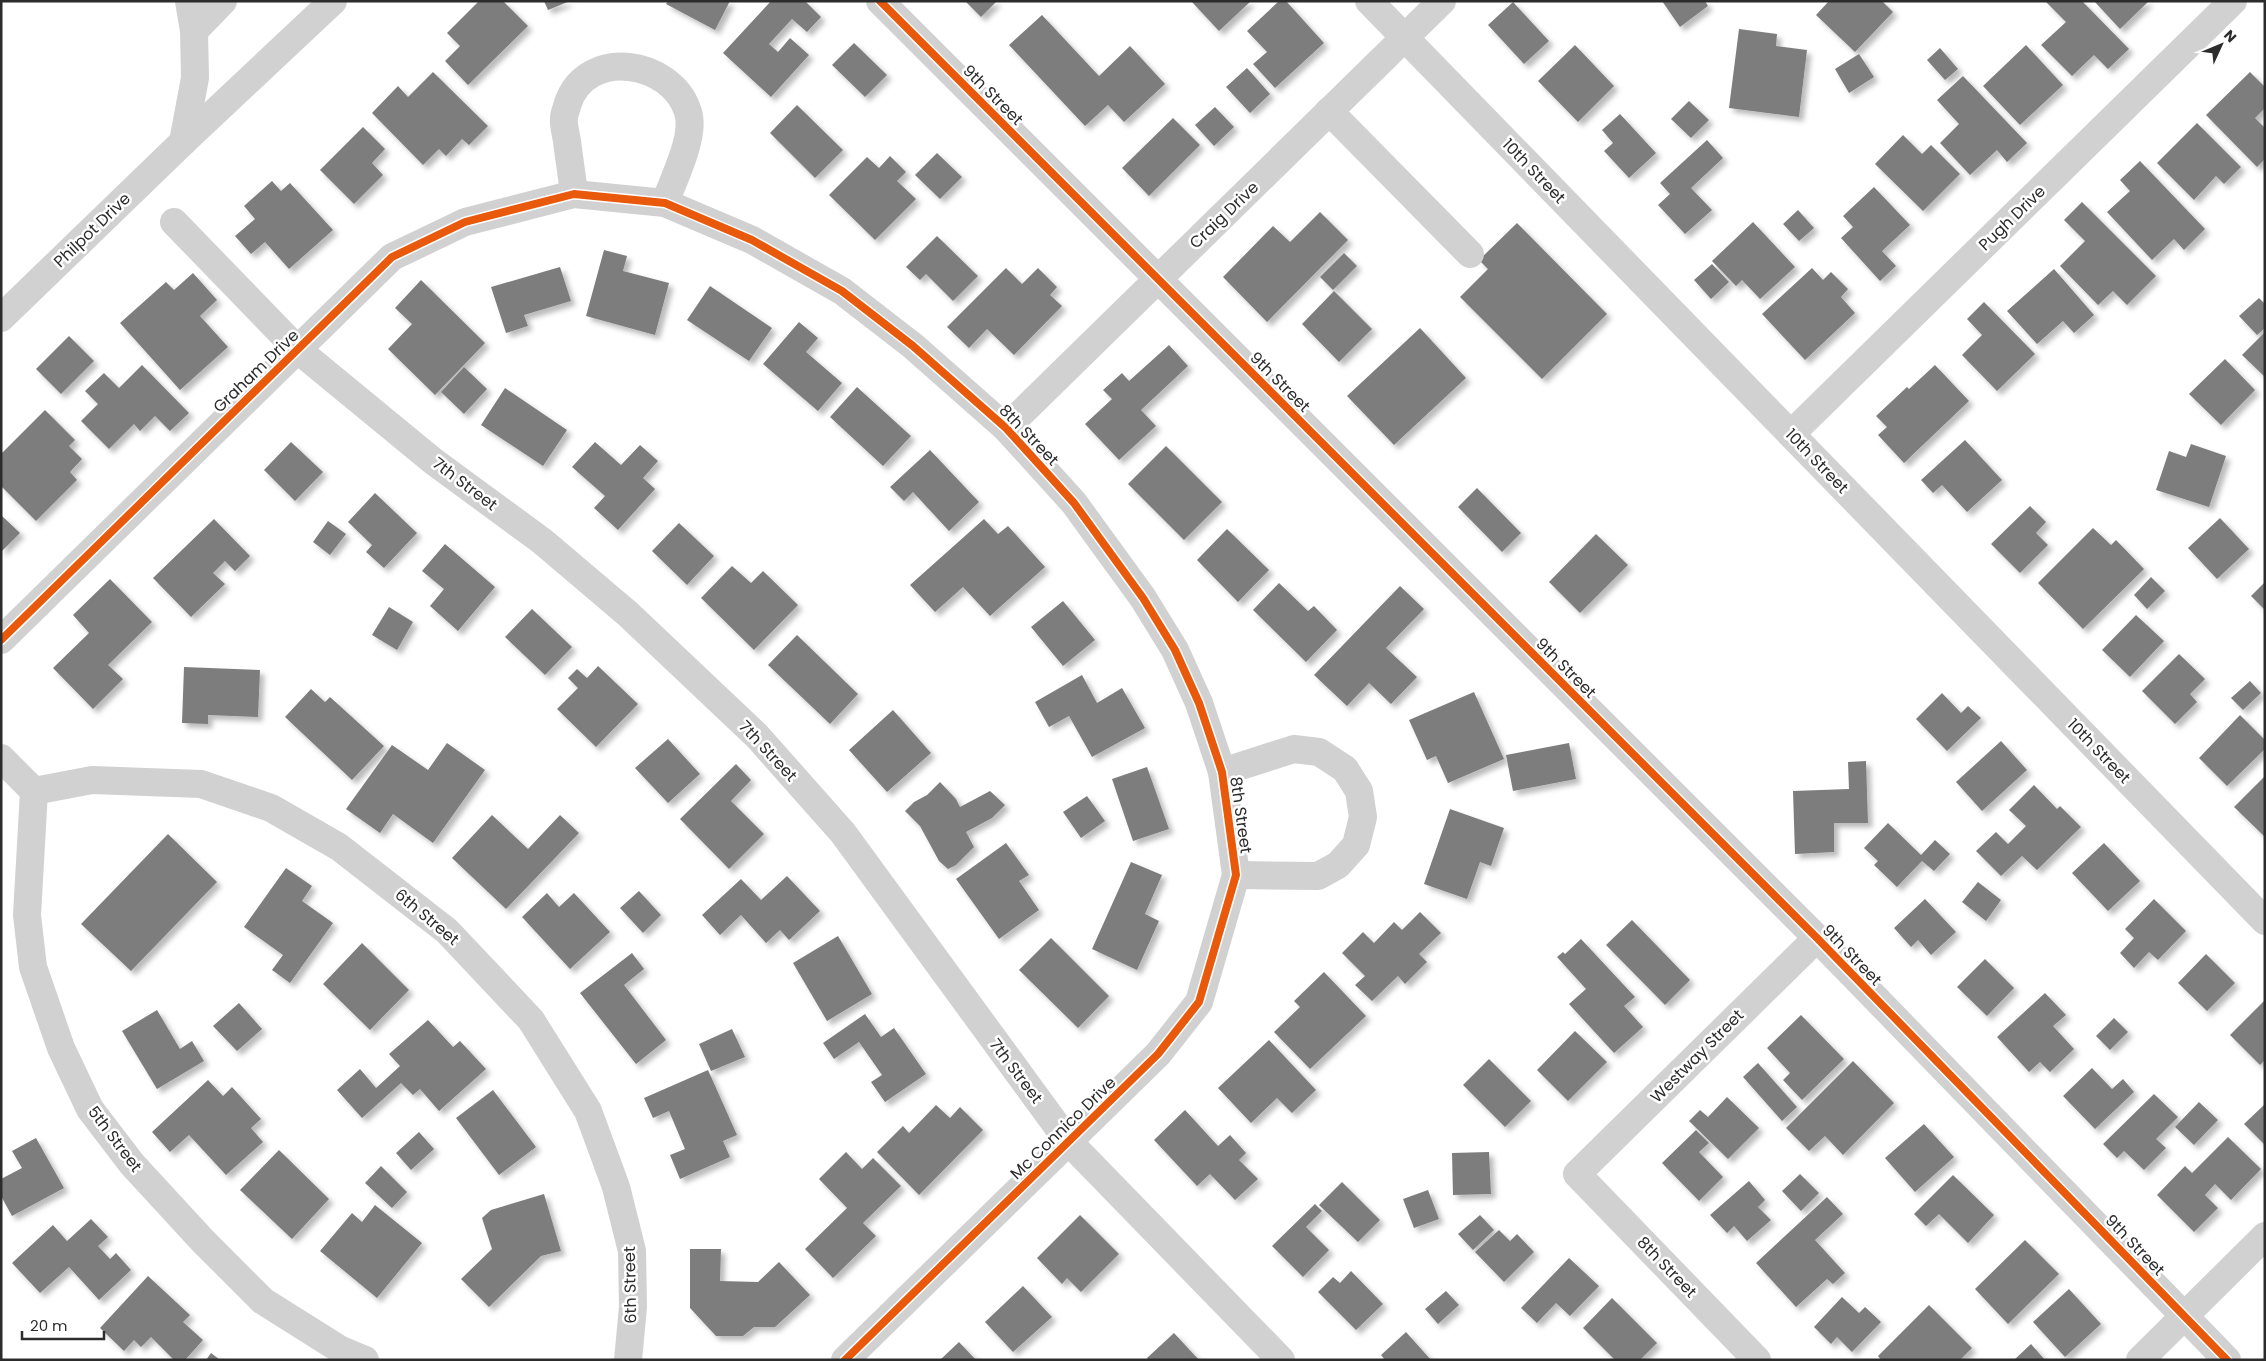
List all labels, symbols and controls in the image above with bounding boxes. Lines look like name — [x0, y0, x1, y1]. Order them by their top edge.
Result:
north arrow — [2196, 20, 2246, 70]
text: N — [2220, 25, 2241, 47]
street label: 9th Street — [958, 60, 1029, 131]
street label: 10th Street — [1497, 133, 1571, 209]
street label: Craig Drive — [1184, 176, 1264, 254]
street label: Pugh Drive — [1973, 180, 2051, 256]
street label: Philpot Drive — [49, 187, 136, 273]
street label: Graham Drive — [208, 324, 304, 418]
street label: 9th Street — [1245, 347, 1316, 418]
street label: 8th Street — [994, 399, 1064, 471]
street label: 10th Street — [1780, 423, 1854, 499]
street label: 7th Street — [428, 452, 502, 516]
street label: 9th Street — [1531, 633, 1602, 704]
street label: 10th Street — [2062, 713, 2136, 789]
street label: 7th Street — [734, 715, 802, 787]
street label: 8th Street — [1224, 775, 1258, 855]
street label: 6th Street — [390, 883, 464, 951]
street label: 9th Street — [1817, 919, 1887, 991]
street label: Westway Street — [1645, 1004, 1749, 1108]
street label: 7th Street — [984, 1034, 1048, 1108]
street label: Mc Connico Drive — [1005, 1071, 1121, 1185]
street label: 5th Street — [83, 1101, 148, 1177]
street label: 9th Street — [2100, 1209, 2170, 1281]
street label: 8th Street — [1632, 1231, 1702, 1303]
street label: 6th Street — [618, 1246, 642, 1324]
scale bar — [22, 1308, 105, 1340]
text: 20 m — [30, 1315, 68, 1336]

